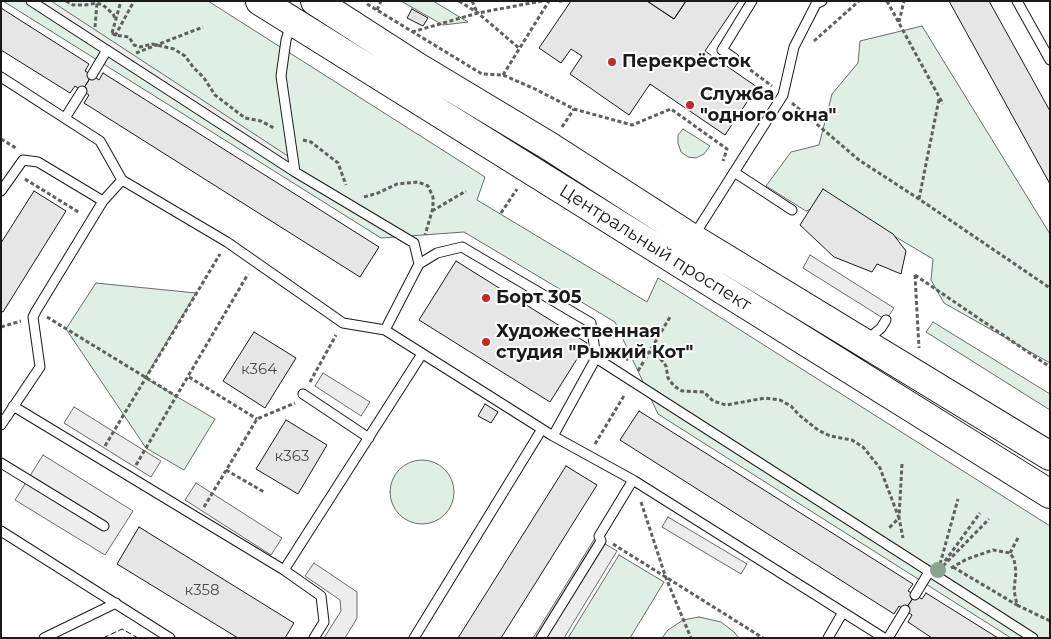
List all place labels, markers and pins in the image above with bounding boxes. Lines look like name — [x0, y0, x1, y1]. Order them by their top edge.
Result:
place label: Перекрёсток — [622, 51, 751, 73]
marker: Перекрёсток — [606, 56, 618, 68]
place label: Служба "одного окна" — [700, 84, 836, 126]
marker: Служба "одного окна" — [684, 99, 696, 111]
place label: Борт 305 — [496, 287, 581, 309]
marker: Борт 305 — [480, 292, 492, 304]
place label: Художественная студия "Рыжий Кот" — [496, 321, 693, 364]
marker: Художественная студия "Рыжий Кот" — [480, 336, 492, 348]

